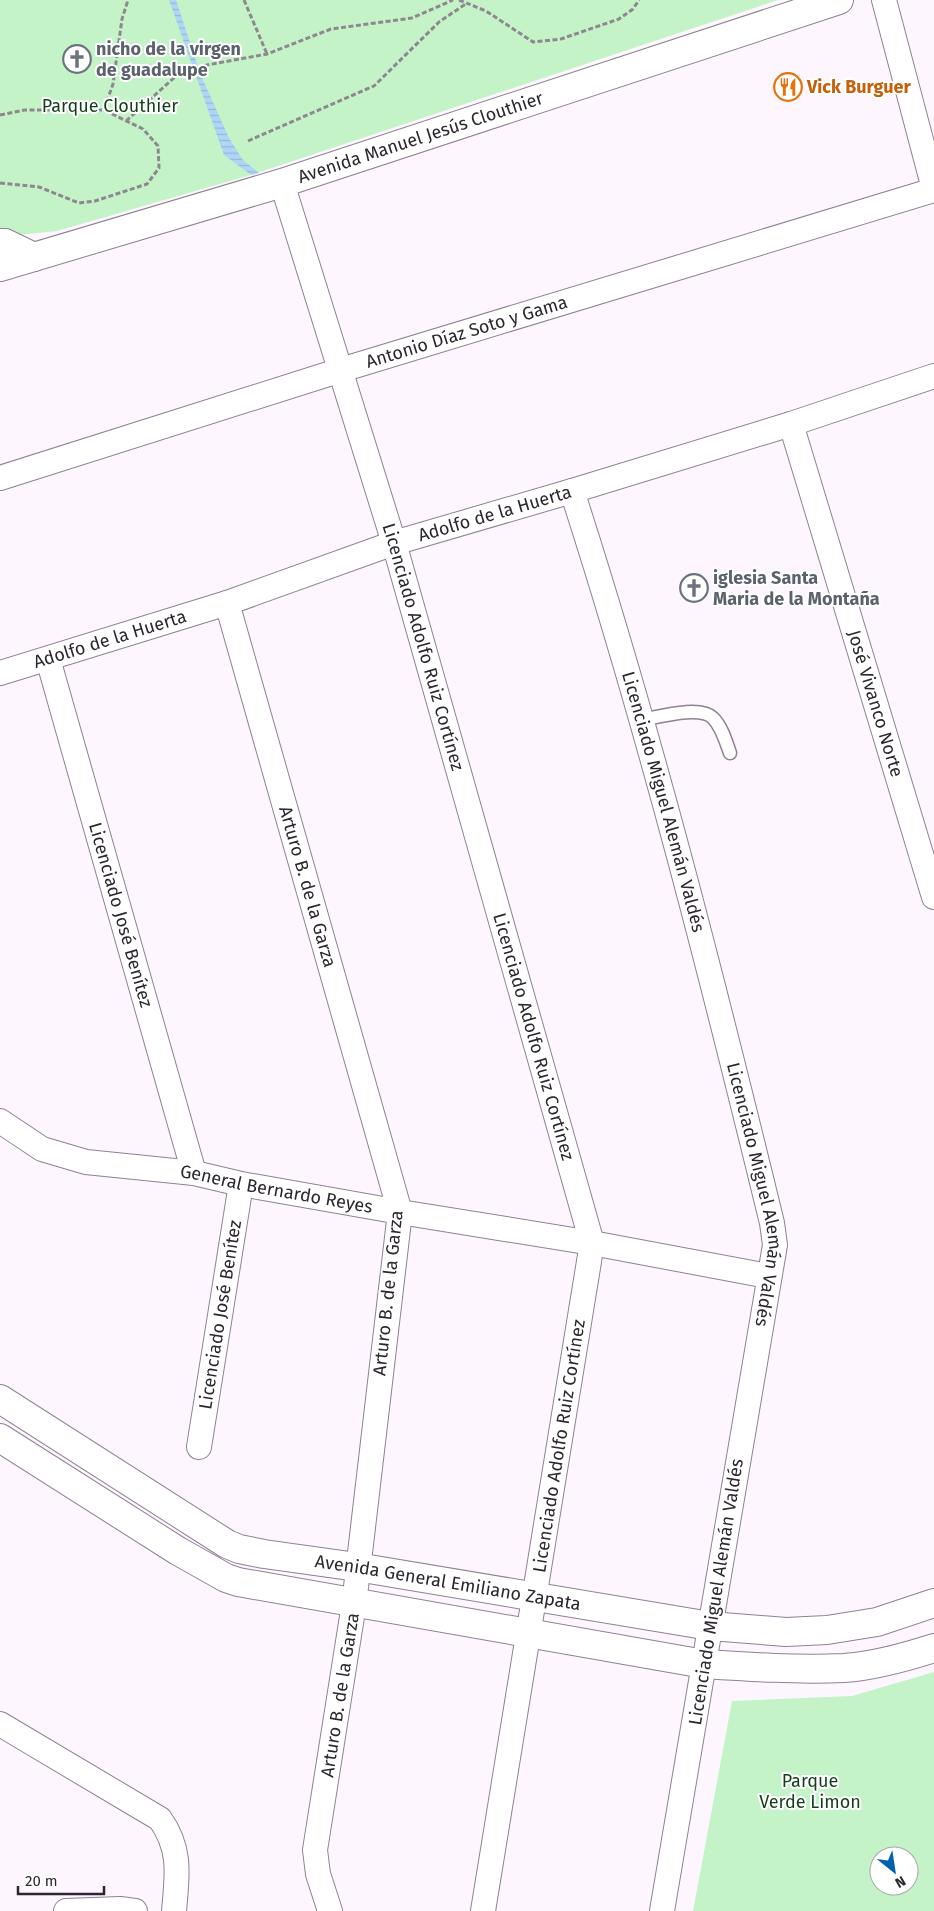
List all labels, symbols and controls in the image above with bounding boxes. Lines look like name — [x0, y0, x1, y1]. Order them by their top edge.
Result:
place label: nicho de la virgen de guadalupe — [96, 38, 241, 81]
church icon: nicho de la virgen de guadalupe — [62, 44, 92, 74]
restaurant icon: Vick Burguer — [773, 72, 803, 102]
place label: Vick Burguer — [806, 76, 912, 98]
street label: Avenida Manuel Jesús Clouthier — [295, 87, 546, 188]
park label: Parque Clouthier — [42, 95, 178, 117]
street label: Antonio Díaz Soto y Gama — [363, 291, 570, 373]
street label: Adolfo de la Huerta — [415, 481, 574, 546]
street label: Licenciado Adolfo Ruiz Cortínez — [378, 520, 469, 773]
place label: iglesia Santa Maria de la Montaña — [713, 567, 880, 610]
church icon: iglesia Santa Maria de la Montaña — [679, 573, 709, 603]
street label: Adolfo de la Huerta — [31, 605, 189, 673]
street label: José Vivanco Norte — [843, 627, 908, 780]
street label: Licenciado Miguel Alemán Valdés — [617, 669, 710, 935]
street label: Arturo B. de la Garza — [274, 804, 341, 970]
street label: Licenciado José Benítez — [84, 820, 157, 1010]
street label: Licenciado Adolfo Ruiz Cortínez — [488, 910, 579, 1163]
street label: Licenciado Miguel Alemán Valdés — [722, 1060, 787, 1328]
street label: General Bernardo Reyes — [179, 1161, 374, 1218]
street label: Arturo B. de la Garza — [368, 1209, 408, 1377]
street label: Licenciado José Benítez — [194, 1218, 246, 1411]
street label: Licenciado Adolfo Ruiz Cortínez — [528, 1318, 590, 1574]
street label: Licenciado Miguel Alemán Valdés — [684, 1457, 748, 1727]
street label: Avenida General Emiliano Zapata — [314, 1550, 582, 1615]
street label: Arturo B. de la Garza — [316, 1611, 364, 1779]
park label: Parque Verde Limon — [759, 1770, 861, 1813]
north arrow — [869, 1846, 919, 1896]
scale bar — [18, 1864, 104, 1896]
text: 20 m — [25, 1872, 58, 1890]
text: N — [892, 1872, 909, 1892]

